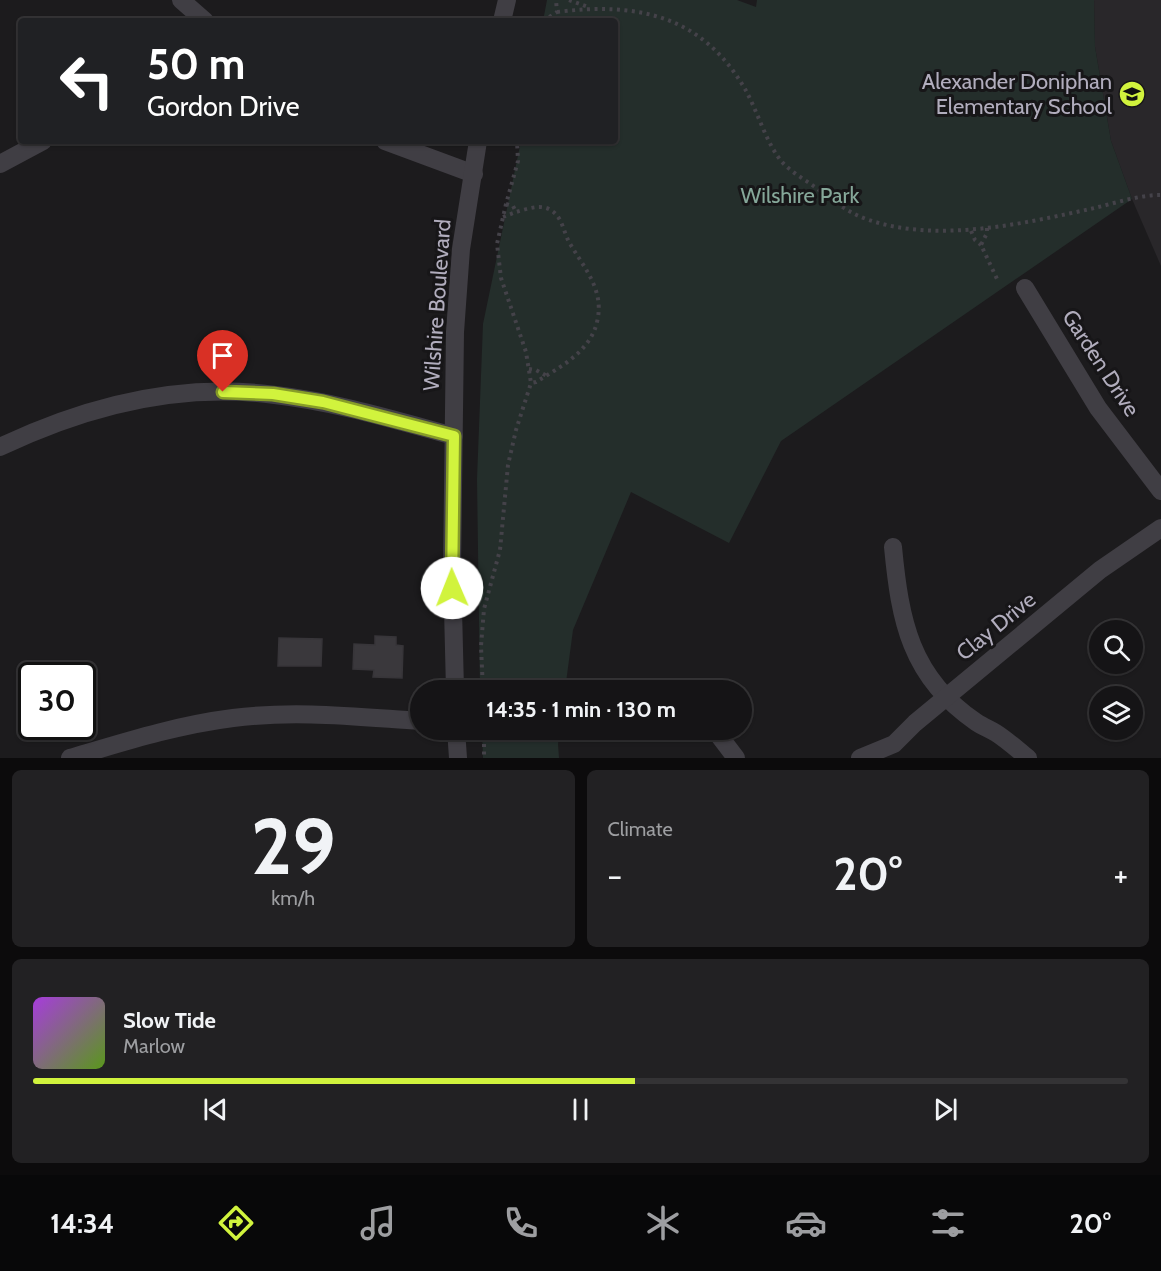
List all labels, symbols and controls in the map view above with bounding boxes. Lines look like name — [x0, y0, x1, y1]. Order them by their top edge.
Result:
text: 50 m — [147, 38, 245, 90]
icon: left — [48, 42, 126, 120]
place label: Alexander Doniphan Elementary School — [922, 68, 1113, 120]
school or university icon: Alexander Doniphan Elementary School — [1117, 79, 1147, 109]
text: Gordon Drive — [147, 90, 300, 123]
park label: Wilshire Park — [741, 182, 860, 209]
street label: Wilshire Boulevard — [418, 218, 456, 392]
street label: Garden Drive — [1056, 304, 1146, 422]
pin — [197, 330, 248, 392]
icon: arrive — [206, 339, 239, 372]
position arrow — [420, 556, 484, 620]
street label: Clay Drive — [951, 586, 1041, 666]
map controls — [1089, 620, 1143, 740]
button: search — [1089, 620, 1143, 674]
speed limit sign: 30 — [18, 662, 96, 740]
button: layers — [1089, 686, 1143, 740]
text: 14:35 · 1 min · 130 m — [486, 696, 676, 723]
text: 29 — [251, 799, 336, 894]
text: Climate — [608, 817, 673, 841]
text: 20° — [833, 847, 902, 901]
text: − — [608, 855, 622, 895]
text: + — [1113, 855, 1128, 895]
text: km/h — [271, 886, 315, 910]
text: Slow Tide — [123, 1007, 216, 1034]
text: Marlow — [123, 1034, 185, 1058]
icon: previous — [199, 1093, 232, 1126]
icon: pause — [564, 1093, 597, 1126]
icon: next — [929, 1093, 962, 1126]
icon: directions — [215, 1202, 257, 1244]
icon: music — [357, 1202, 399, 1244]
icon: phone — [500, 1202, 542, 1244]
icon: climate — [642, 1202, 684, 1244]
icon: car — [785, 1202, 827, 1244]
icon: filters — [927, 1202, 969, 1244]
text: 14:34 — [50, 1207, 114, 1240]
text: 20° — [1070, 1207, 1111, 1240]

